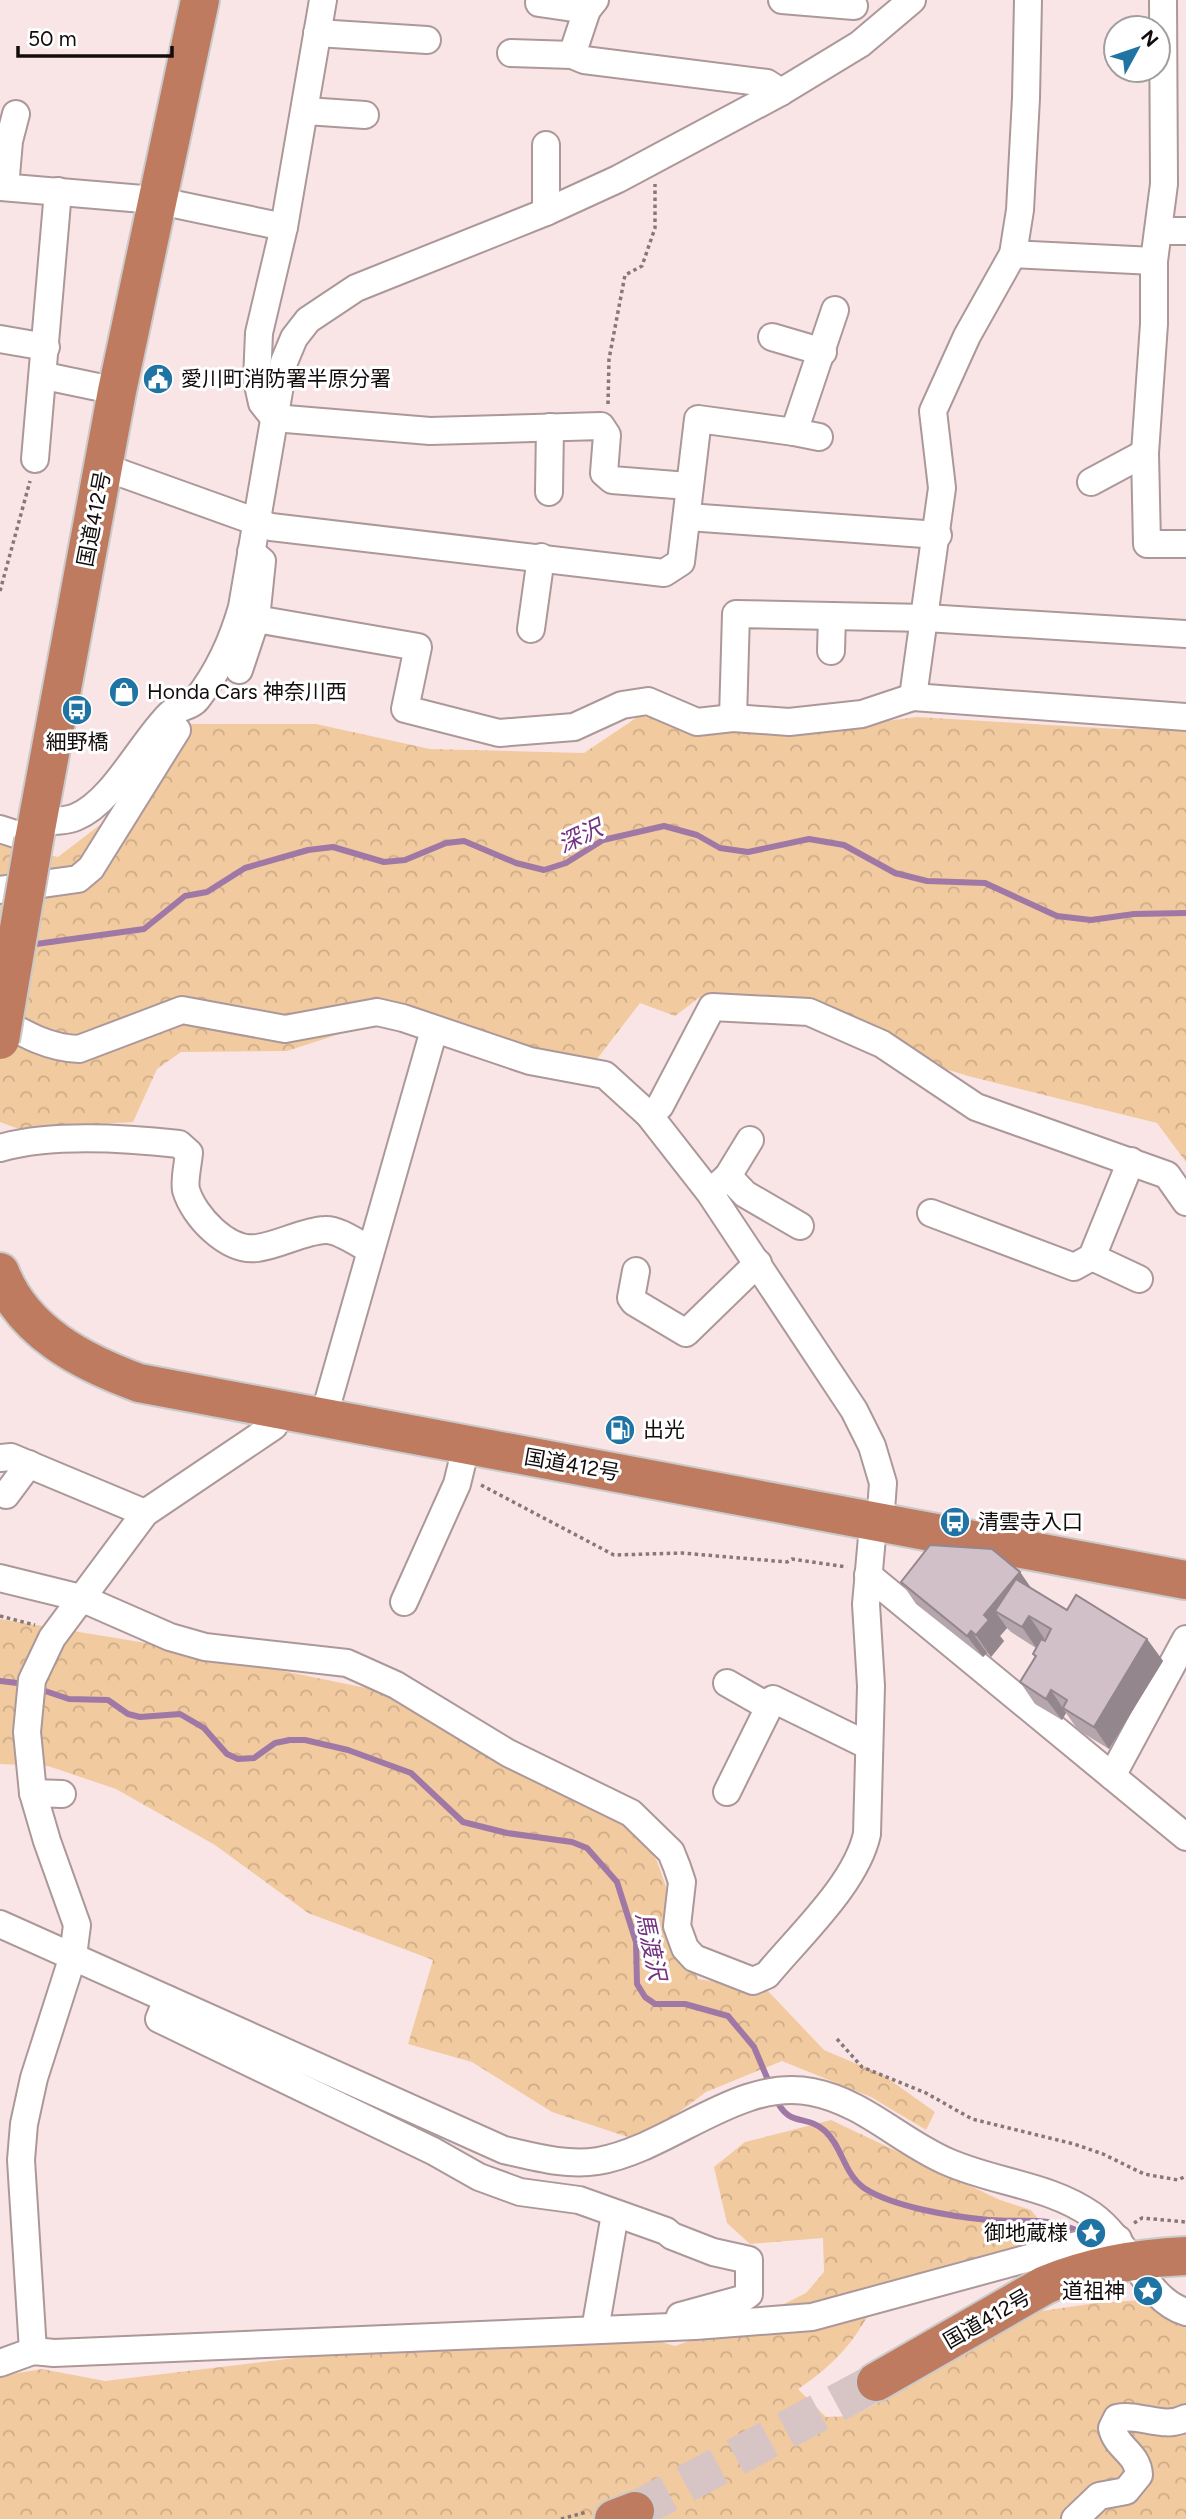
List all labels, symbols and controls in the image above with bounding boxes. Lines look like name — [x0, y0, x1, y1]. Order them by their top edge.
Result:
scale bar — [18, 14, 172, 58]
north arrow — [1102, 14, 1172, 84]
text: N — [1136, 25, 1163, 51]
text: 50 m — [28, 26, 77, 51]
public building icon: 愛川町消防署半原分署 — [141, 362, 175, 396]
place label: 愛川町消防署半原分署 — [181, 366, 391, 391]
street label: 国道412号 — [72, 469, 115, 569]
shop icon: Honda Cars 神奈川西 — [107, 675, 141, 709]
place label: Honda Cars 神奈川西 — [147, 679, 347, 704]
bus stop icon: 細野橋 — [60, 693, 94, 727]
place label: 細野橋 — [46, 729, 109, 754]
water label: 深沢 — [553, 812, 609, 858]
fuel station icon: 出光 — [603, 1413, 637, 1447]
place label: 出光 — [643, 1417, 685, 1442]
street label: 国道412号 — [522, 1444, 622, 1485]
bus stop icon: 清雲寺入口 — [938, 1505, 972, 1539]
place label: 清雲寺入口 — [978, 1509, 1083, 1534]
water label: 馬渡沢 — [630, 1909, 672, 1986]
place icon: 御地蔵様 — [1074, 2216, 1108, 2250]
place label: 御地蔵様 — [984, 2220, 1068, 2245]
place icon: 道祖神 — [1131, 2274, 1165, 2308]
place label: 道祖神 — [1062, 2278, 1125, 2303]
street label: 国道412号 — [939, 2284, 1035, 2354]

